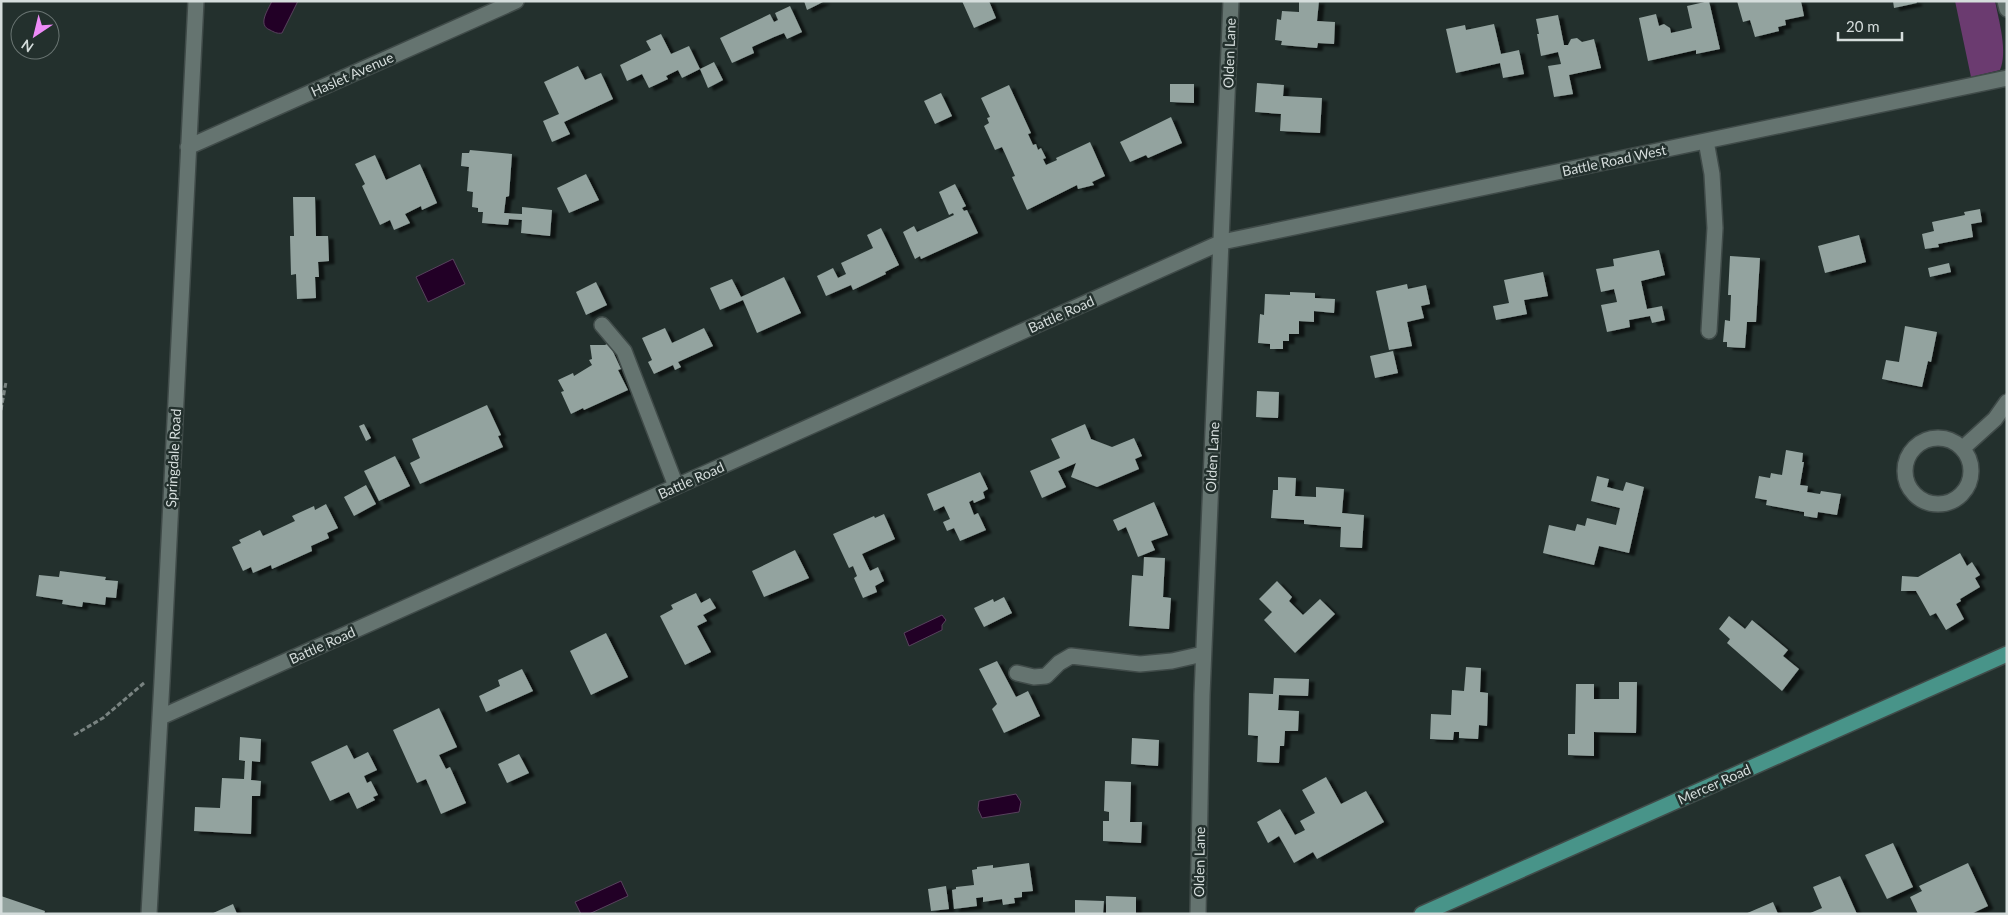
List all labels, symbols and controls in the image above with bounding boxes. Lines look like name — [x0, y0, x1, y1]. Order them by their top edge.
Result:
north arrow — [10, 10, 60, 60]
scale bar — [1838, 10, 1902, 42]
text: 20 m — [1846, 17, 1880, 35]
street label: Olden Lane — [1219, 18, 1239, 88]
text: N — [18, 36, 37, 56]
street label: Haslet Avenue — [308, 48, 396, 100]
street label: Battle Road West — [1560, 141, 1668, 179]
street label: Battle Road — [1025, 292, 1097, 336]
street label: Springdale Road — [162, 408, 184, 508]
street label: Olden Lane — [1202, 421, 1222, 493]
street label: Battle Road — [655, 458, 727, 502]
street label: Battle Road — [286, 623, 358, 667]
street label: Mercer Road — [1675, 760, 1753, 808]
street label: Olden Lane — [1190, 827, 1208, 897]

